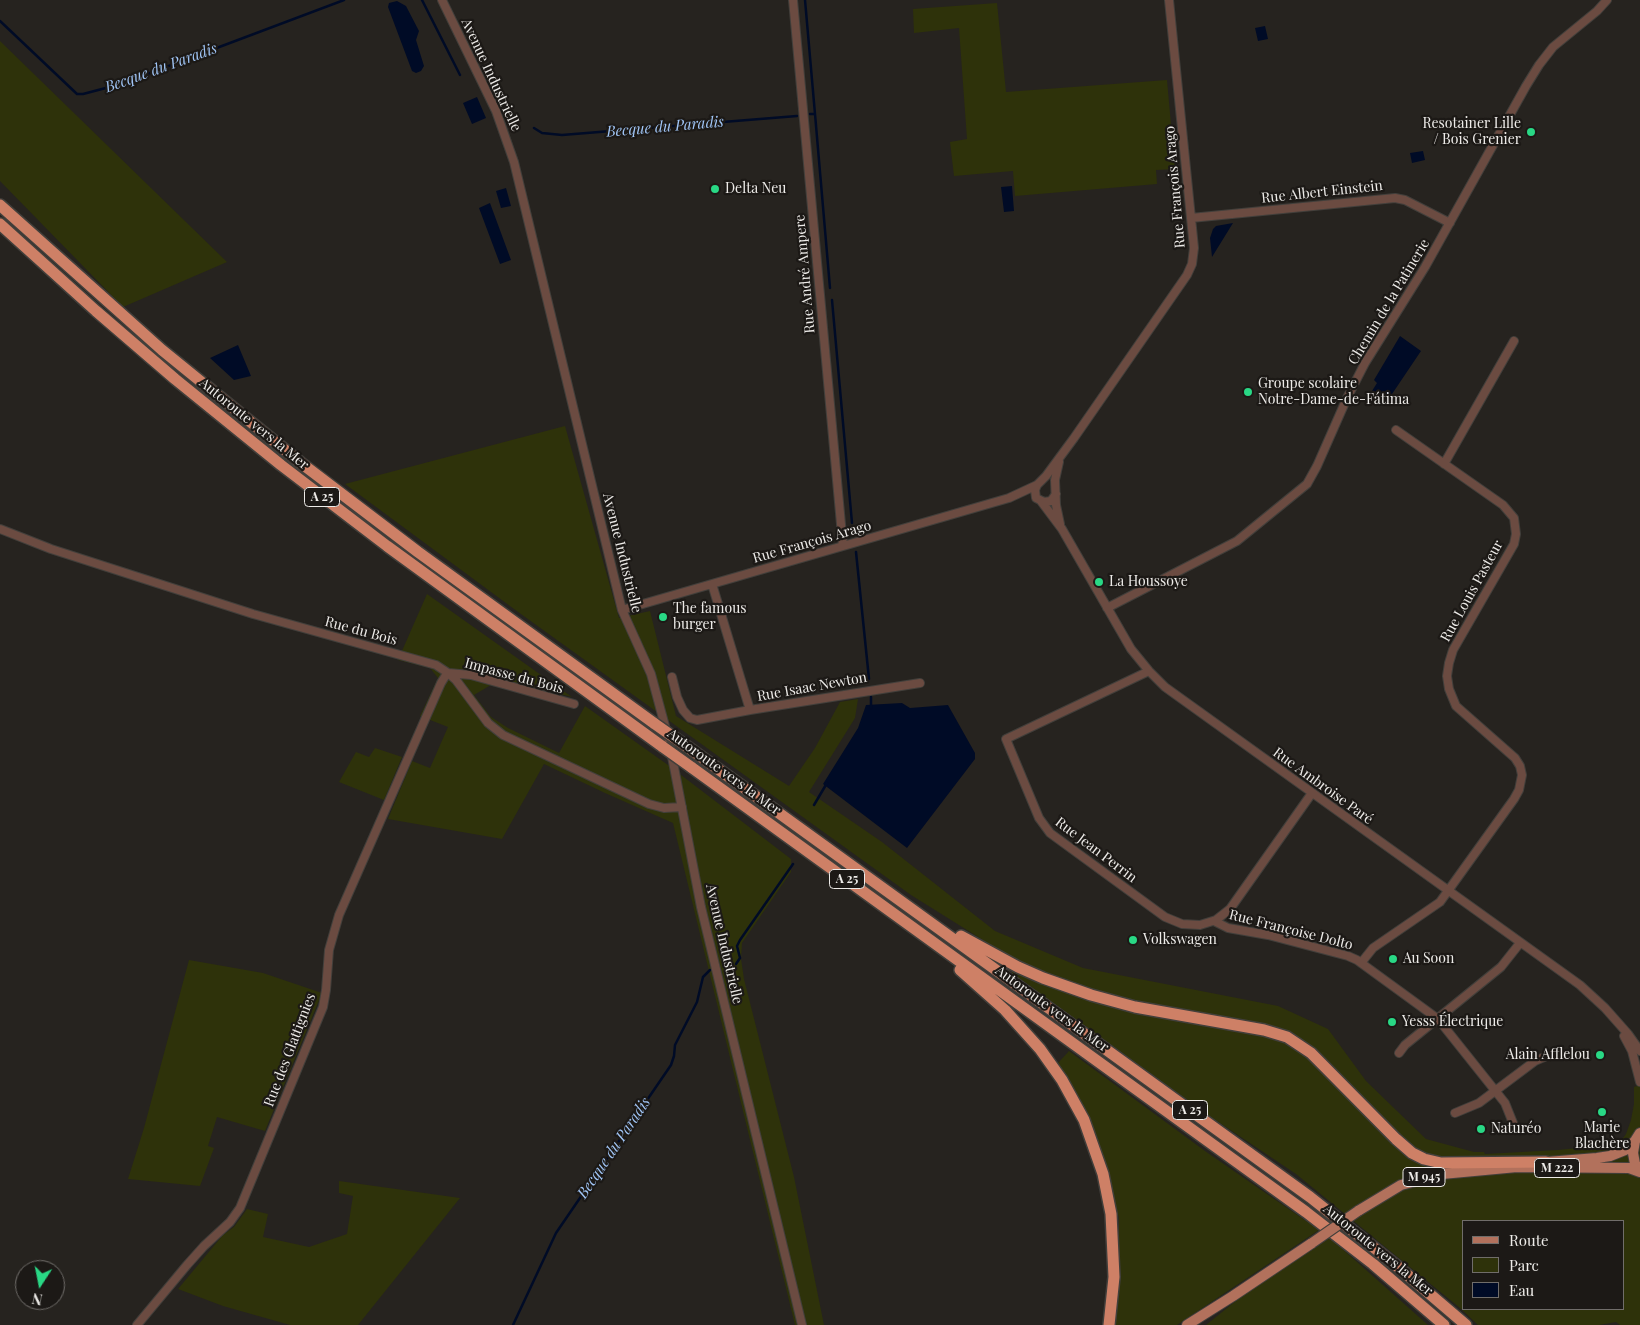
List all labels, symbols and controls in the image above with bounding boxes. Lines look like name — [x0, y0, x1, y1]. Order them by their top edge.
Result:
street label: Avenue Industrielle — [457, 16, 525, 134]
water label: Becque du Paradis — [102, 39, 220, 97]
water label: Becque du Paradis — [605, 113, 725, 141]
place label: Resotainer Lille / Bois Grenier — [1422, 116, 1521, 148]
street label: Rue François Arago — [1161, 125, 1189, 249]
marker: Resotainer Lille / Bois Grenier — [1525, 126, 1537, 138]
street label: Rue Albert Einstein — [1260, 177, 1384, 207]
place label: Delta Neu — [725, 181, 786, 197]
marker: Delta Neu — [709, 183, 721, 195]
street label: Rue André Ampere — [791, 214, 819, 334]
street label: Chemin de la Patinerie — [1345, 236, 1433, 368]
street label: Autoroute vers la Mer — [196, 375, 312, 473]
place label: Groupe scolaire Notre-Dame-de-Fátima — [1258, 376, 1409, 408]
marker: Groupe scolaire Notre-Dame-de-Fátima — [1242, 386, 1254, 398]
road number: A 25 — [304, 488, 340, 507]
street label: Avenue Industrielle — [599, 491, 645, 615]
street label: Rue François Arago — [751, 517, 873, 567]
street label: Rue Louis Pasteur — [1437, 537, 1507, 645]
place label: La Houssoye — [1109, 574, 1188, 590]
marker: La Houssoye — [1093, 576, 1105, 588]
place label: The famous burger — [673, 601, 747, 634]
marker: The famous burger — [657, 611, 669, 623]
street label: Rue du Bois — [323, 613, 399, 649]
street label: Impasse du Bois — [463, 655, 565, 697]
street label: Rue Isaac Newton — [756, 669, 868, 705]
street label: Autoroute vers la Mer — [664, 725, 784, 819]
street label: Rue Ambroise Paré — [1270, 744, 1376, 828]
street label: Rue Jean Perrin — [1052, 814, 1140, 886]
road number: A 25 — [830, 870, 864, 889]
street label: Avenue Industrielle — [702, 882, 746, 1006]
street label: Rue Françoise Dolto — [1227, 906, 1355, 954]
place label: Volkswagen — [1143, 932, 1217, 948]
marker: Volkswagen — [1127, 934, 1139, 946]
place label: Au Soon — [1403, 951, 1454, 967]
marker: Au Soon — [1387, 953, 1399, 965]
street label: Autoroute vers la Mer — [992, 962, 1112, 1056]
street label: Rue des Glattignies — [261, 991, 319, 1109]
place label: Yesss Électrique — [1402, 1014, 1503, 1030]
marker: Yesss Électrique — [1386, 1016, 1398, 1028]
place label: Alain Afflelou — [1506, 1047, 1590, 1063]
marker: Alain Afflelou — [1594, 1049, 1606, 1061]
water label: Becque du Paradis — [574, 1094, 654, 1202]
road number: A 25 — [1172, 1100, 1208, 1120]
marker: Marie Blachère — [1596, 1106, 1608, 1118]
place label: Marie Blachère — [1575, 1120, 1629, 1152]
place label: Naturéo — [1491, 1121, 1541, 1137]
marker: Naturéo — [1475, 1123, 1487, 1135]
road number: M 222 — [1534, 1158, 1580, 1178]
road number: M 945 — [1403, 1168, 1445, 1186]
street label: Autoroute vers la Mer — [1320, 1201, 1436, 1299]
legend — [1462, 1220, 1625, 1310]
text: Route — [1509, 1230, 1549, 1250]
text: Parc — [1509, 1255, 1539, 1275]
north arrow — [15, 1260, 65, 1310]
text: Eau — [1509, 1280, 1534, 1300]
text: N — [30, 1289, 44, 1310]

